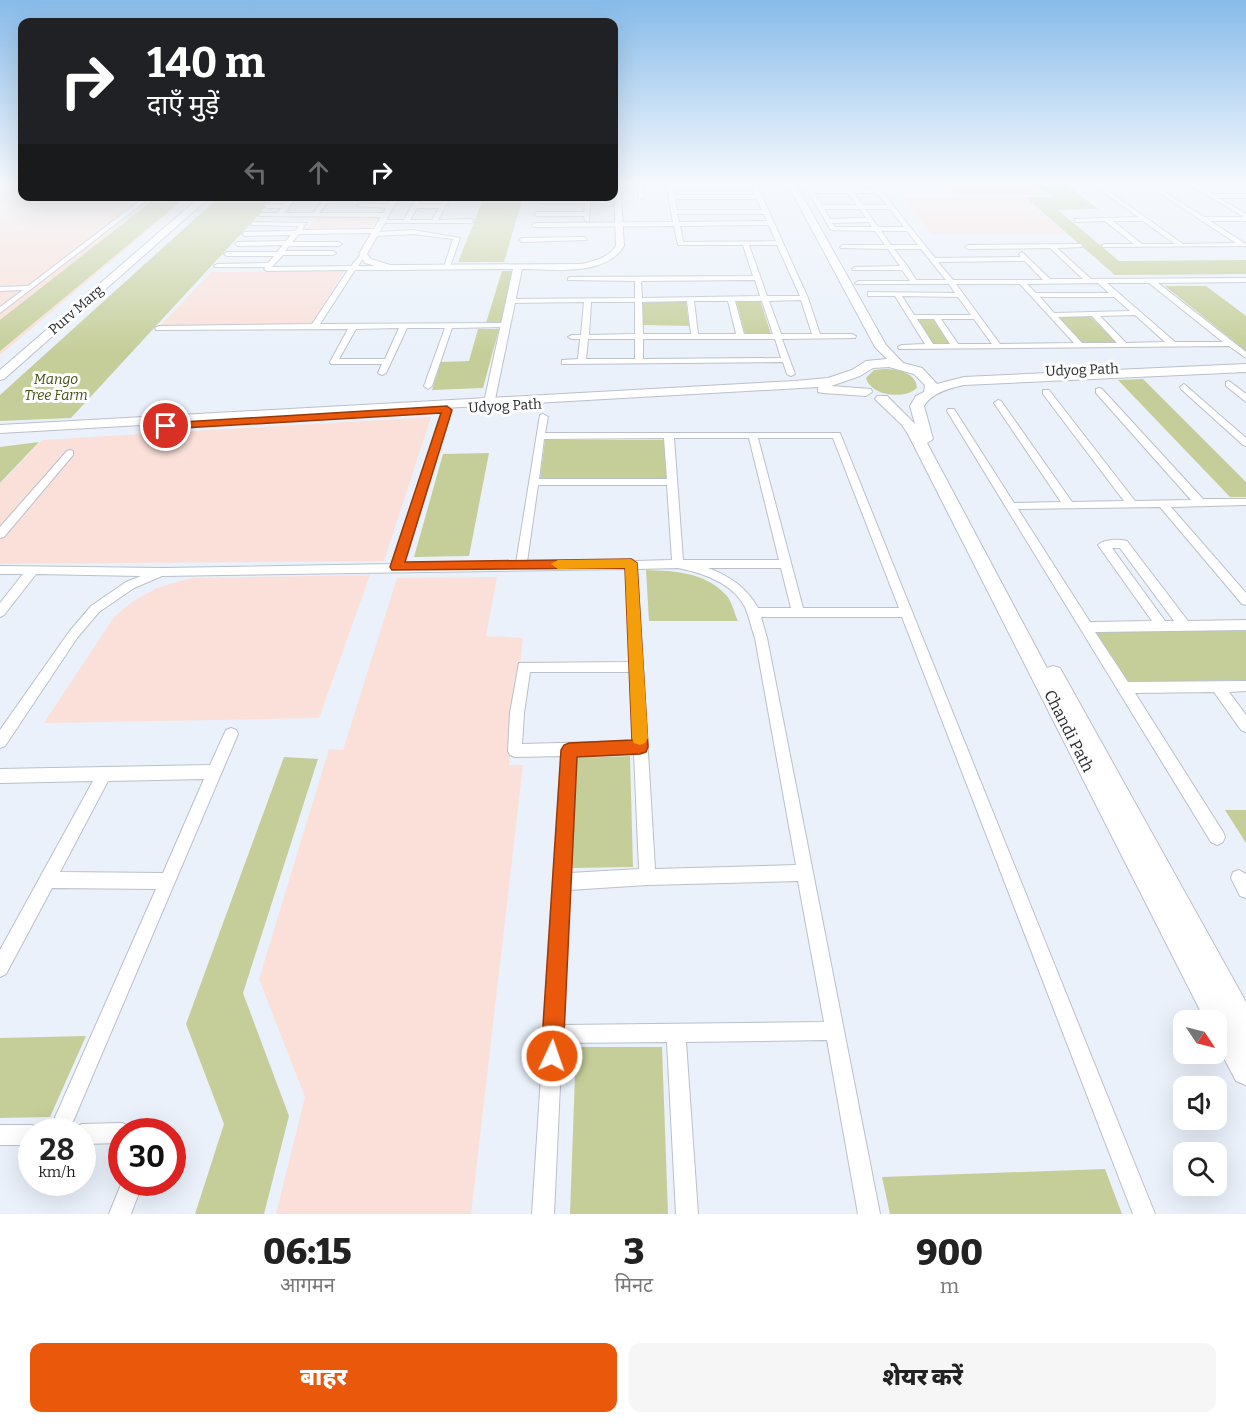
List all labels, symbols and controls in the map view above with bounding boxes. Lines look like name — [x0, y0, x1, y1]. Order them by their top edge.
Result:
text: 140 m — [147, 38, 265, 88]
icon: right — [48, 42, 126, 120]
text: दाएँ मुड़ें — [147, 89, 219, 121]
icon: left — [239, 156, 272, 189]
icon: ahead — [302, 156, 335, 189]
icon: right — [365, 156, 398, 189]
street label: Purv Marg — [45, 282, 107, 338]
street label: Udyog Path — [1045, 360, 1119, 380]
park label: Mango Tree Farm — [24, 371, 88, 404]
street label: Udyog Path — [468, 396, 542, 416]
pin — [140, 400, 191, 451]
icon: arrive — [149, 409, 182, 442]
street label: Chandi Path — [1040, 687, 1098, 775]
north arrow — [1173, 1010, 1227, 1064]
map controls — [1173, 1010, 1227, 1196]
position arrow — [520, 1024, 584, 1088]
button: sound — [1173, 1076, 1227, 1130]
speed limit sign: 30 — [108, 1118, 186, 1196]
text: 28 — [40, 1132, 74, 1168]
button: search — [1173, 1142, 1227, 1196]
text: km/h — [38, 1163, 76, 1181]
text: 06:15 — [263, 1230, 352, 1274]
text: 3 — [624, 1230, 644, 1274]
text: 900 — [916, 1231, 983, 1275]
text: आगमन — [280, 1273, 335, 1297]
text: मिनट — [615, 1273, 653, 1297]
text: m — [940, 1274, 959, 1298]
button: बाहर — [30, 1343, 617, 1412]
button: शेयर करें — [629, 1343, 1216, 1412]

